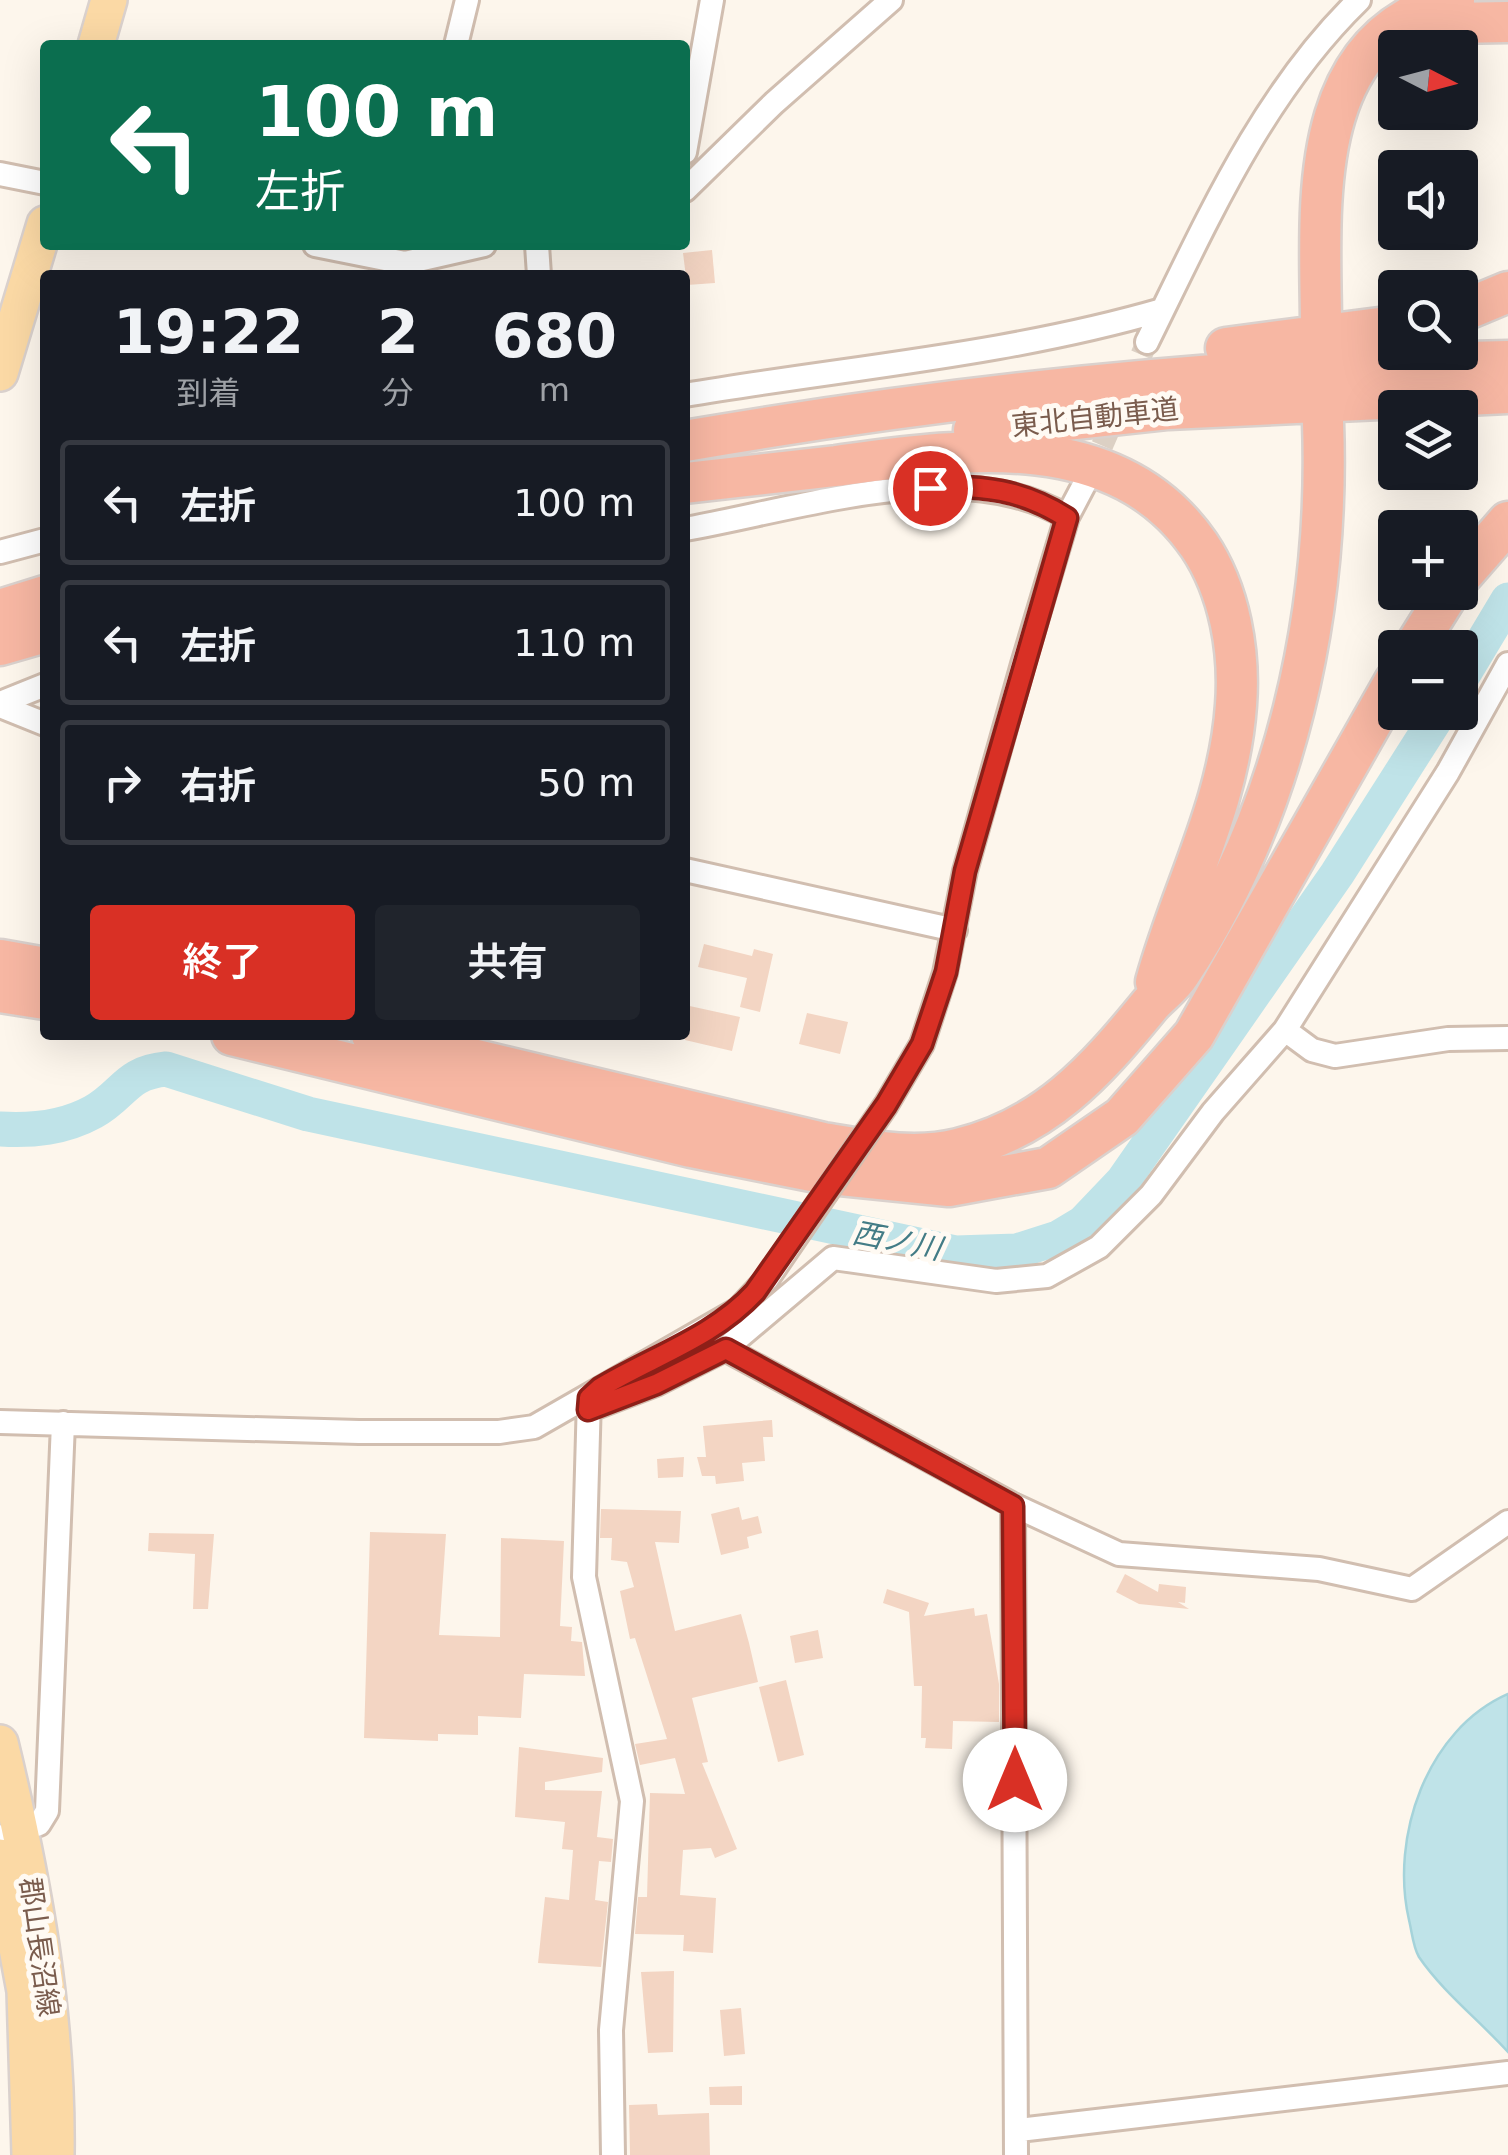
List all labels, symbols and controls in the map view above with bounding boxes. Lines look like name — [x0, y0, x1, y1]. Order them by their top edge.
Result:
north arrow — [1378, 30, 1478, 130]
map controls — [1378, 30, 1478, 730]
text: 100 m — [255, 71, 498, 153]
icon: left — [90, 80, 220, 210]
button: sound — [1378, 150, 1478, 250]
text: 左折 — [255, 165, 345, 218]
button: search — [1378, 270, 1478, 370]
text: 19:22 — [113, 297, 304, 367]
text: 2 — [377, 297, 419, 367]
text: 680 — [492, 301, 617, 371]
text: m — [539, 371, 570, 409]
text: 到着 — [176, 374, 241, 412]
text: 分 — [382, 374, 414, 412]
button: layers — [1378, 390, 1478, 490]
street label: 東北自動車道 — [1010, 392, 1180, 443]
pin — [888, 446, 973, 531]
icon: arrive — [903, 461, 958, 516]
icon: left — [95, 475, 150, 530]
text: 100 m — [513, 481, 635, 525]
text: 左折 — [180, 484, 256, 528]
button: + — [1378, 510, 1478, 610]
icon: left — [95, 615, 150, 670]
text: 110 m — [513, 621, 635, 665]
text: 左折 — [180, 624, 256, 668]
button: − — [1378, 630, 1478, 730]
icon: right — [95, 755, 150, 810]
text: 50 m — [538, 761, 635, 805]
text: 右折 — [180, 764, 256, 808]
button: 終了 — [90, 905, 355, 1020]
button: 共有 — [375, 905, 640, 1020]
water label: 西ノ川 — [850, 1215, 948, 1267]
position arrow — [963, 1728, 1067, 1832]
street label: 郡山長沼線 — [13, 1875, 66, 2019]

